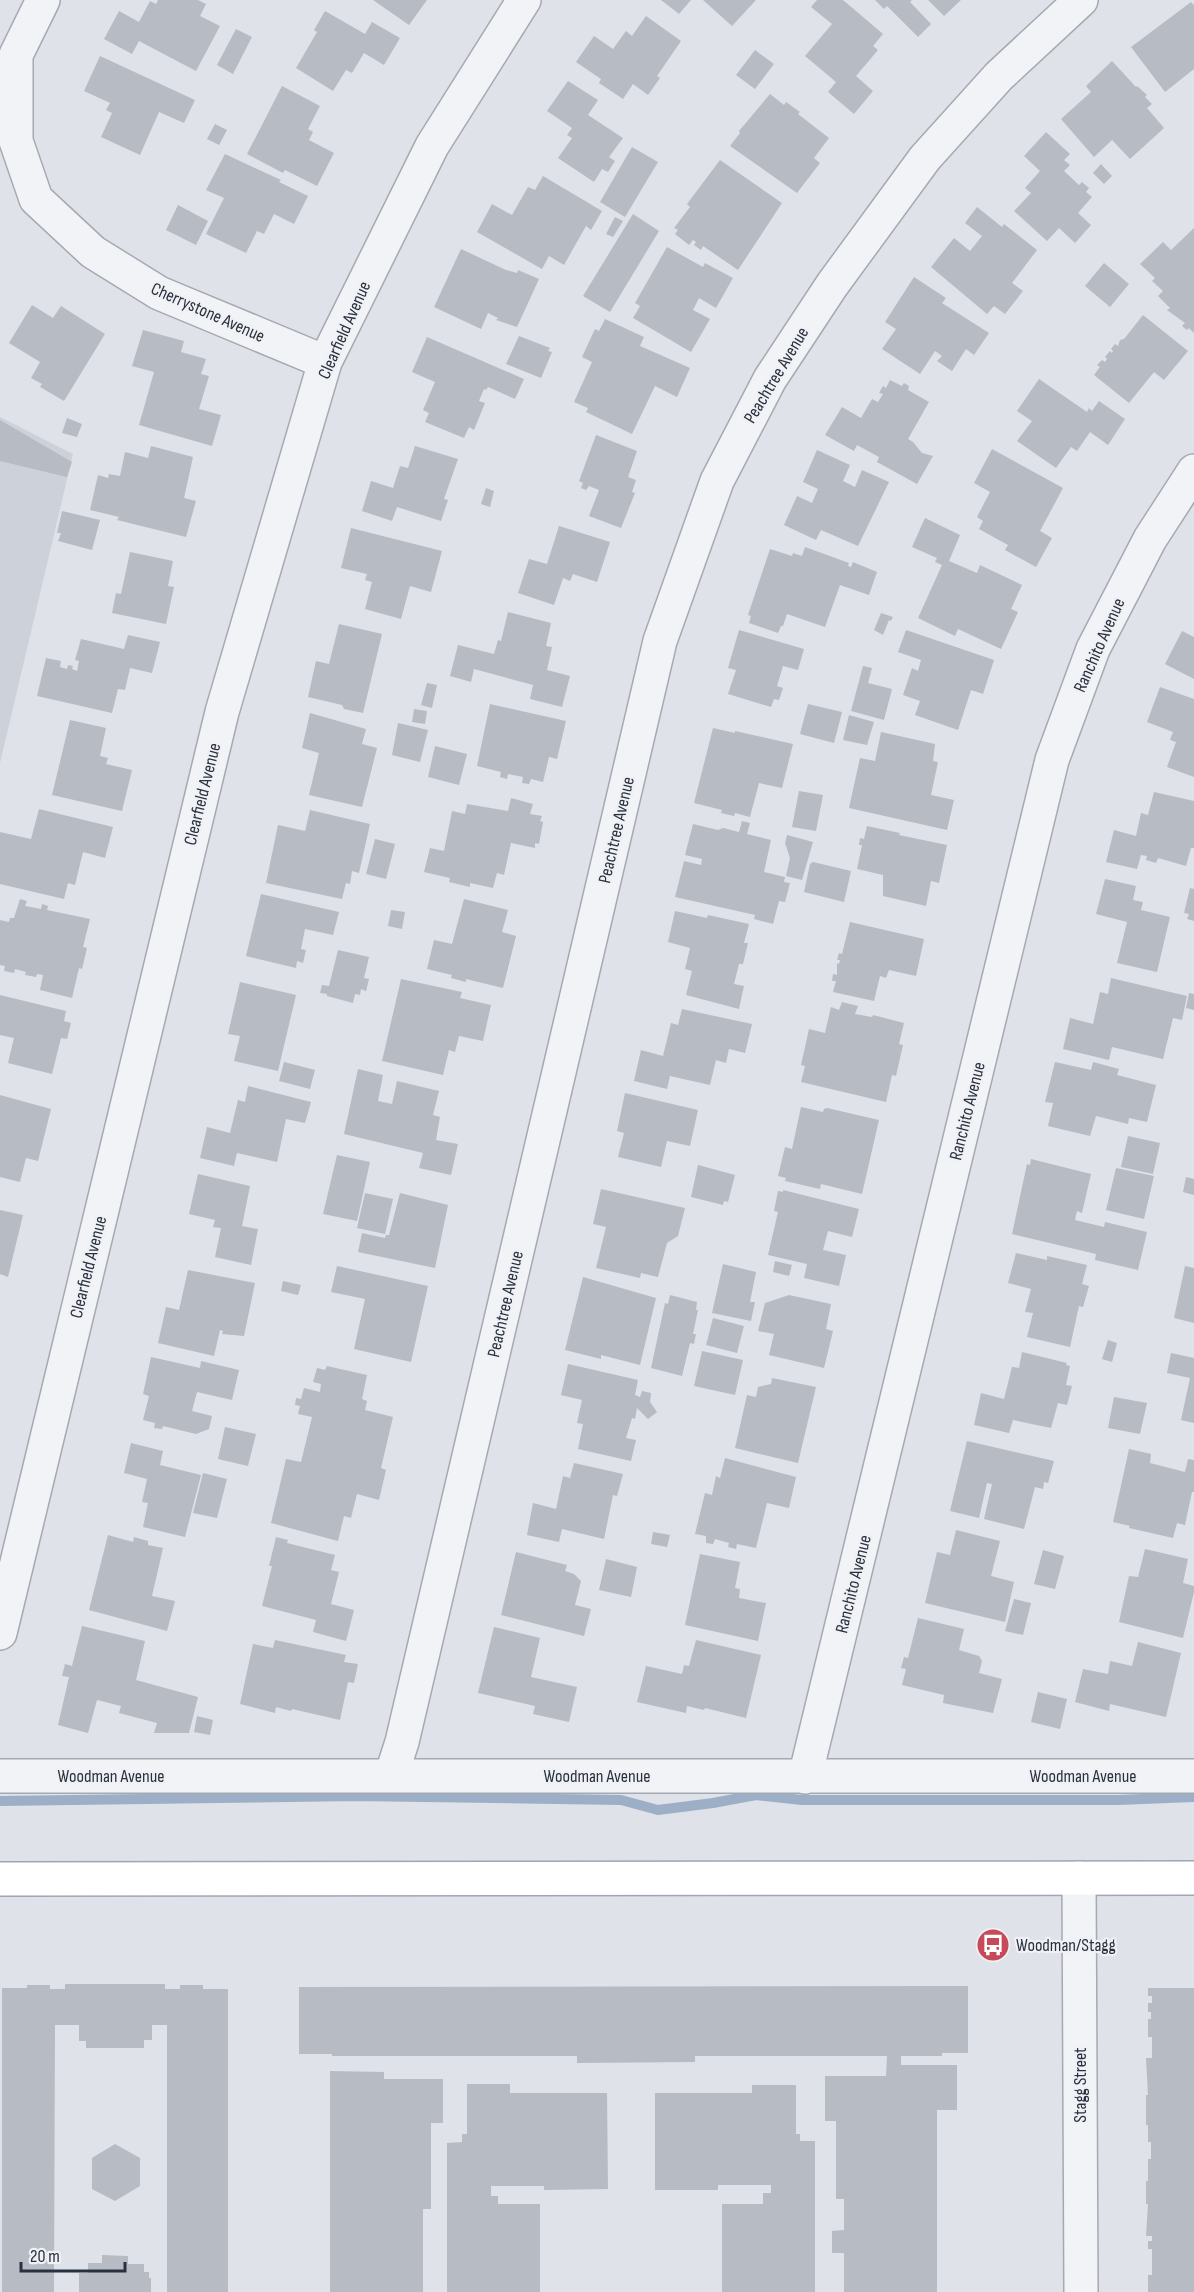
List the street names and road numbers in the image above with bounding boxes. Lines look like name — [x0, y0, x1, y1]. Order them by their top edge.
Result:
street label: Cherrystone Avenue — [148, 278, 268, 347]
street label: Clearfield Avenue — [314, 278, 375, 382]
street label: Peachtree Avenue — [739, 323, 813, 427]
street label: Ranchito Avenue — [1069, 595, 1130, 695]
street label: Clearfield Avenue — [180, 741, 225, 847]
street label: Peachtree Avenue — [594, 775, 639, 885]
street label: Ranchito Avenue — [945, 1060, 990, 1162]
street label: Clearfield Avenue — [66, 1214, 111, 1320]
street label: Peachtree Avenue — [483, 1249, 528, 1359]
street label: Ranchito Avenue — [831, 1533, 876, 1635]
street label: Woodman Avenue — [58, 1766, 164, 1787]
street label: Woodman Avenue — [544, 1766, 650, 1787]
street label: Woodman Avenue — [1030, 1766, 1136, 1787]
street label: Stagg Street — [1070, 2047, 1091, 2123]

